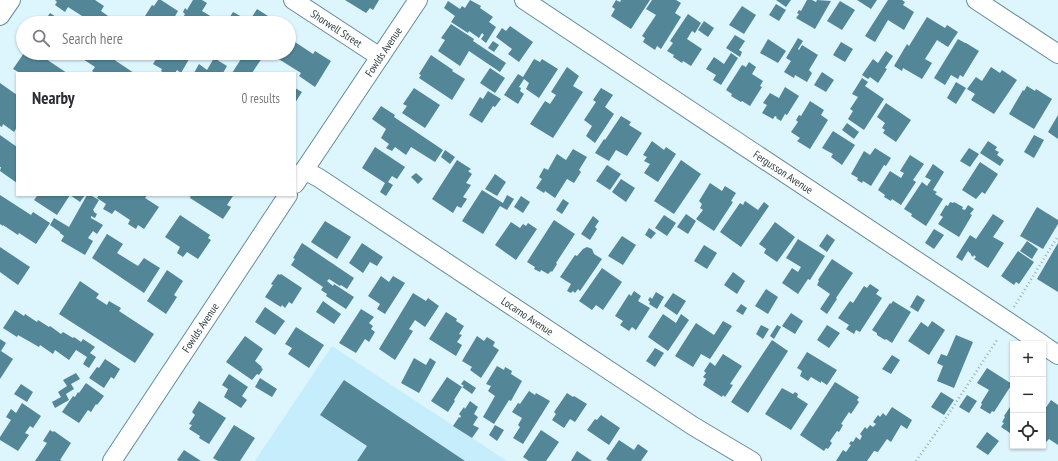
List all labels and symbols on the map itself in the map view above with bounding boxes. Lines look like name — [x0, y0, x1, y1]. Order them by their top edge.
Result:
street label: Shorwell Street — [308, 7, 365, 50]
street label: Fowlds Avenue — [362, 24, 405, 79]
street label: Fergusson Avenue — [751, 147, 816, 197]
street label: Locarno Avenue — [499, 294, 556, 339]
street label: Fowlds Avenue — [179, 300, 222, 355]

